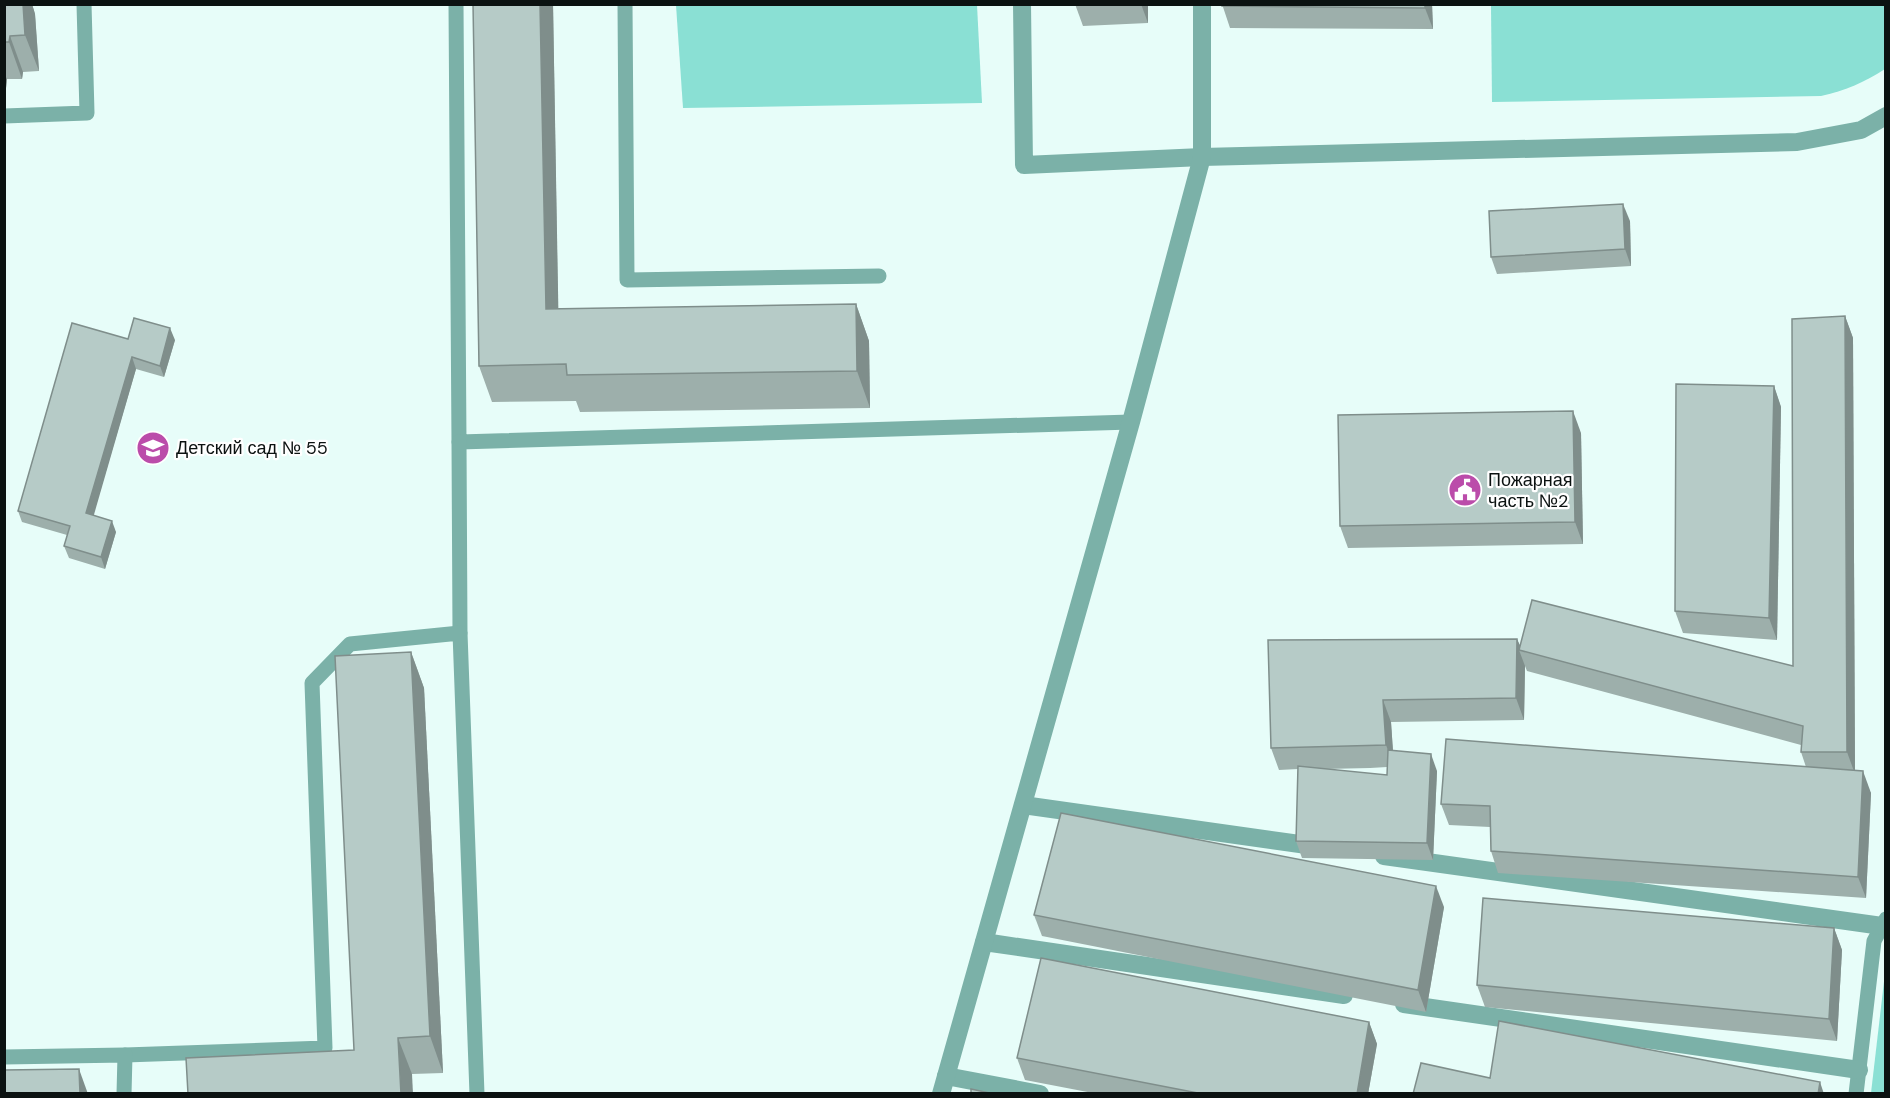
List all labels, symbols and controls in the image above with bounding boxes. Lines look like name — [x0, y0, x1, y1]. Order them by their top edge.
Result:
school or university icon: Детский сад № 55 — [135, 430, 171, 466]
place label: Детский сад № 55 — [176, 436, 328, 460]
place label: Пожарная часть №2 — [1488, 468, 1573, 513]
public building icon: Пожарная часть №2 — [1447, 472, 1483, 508]

